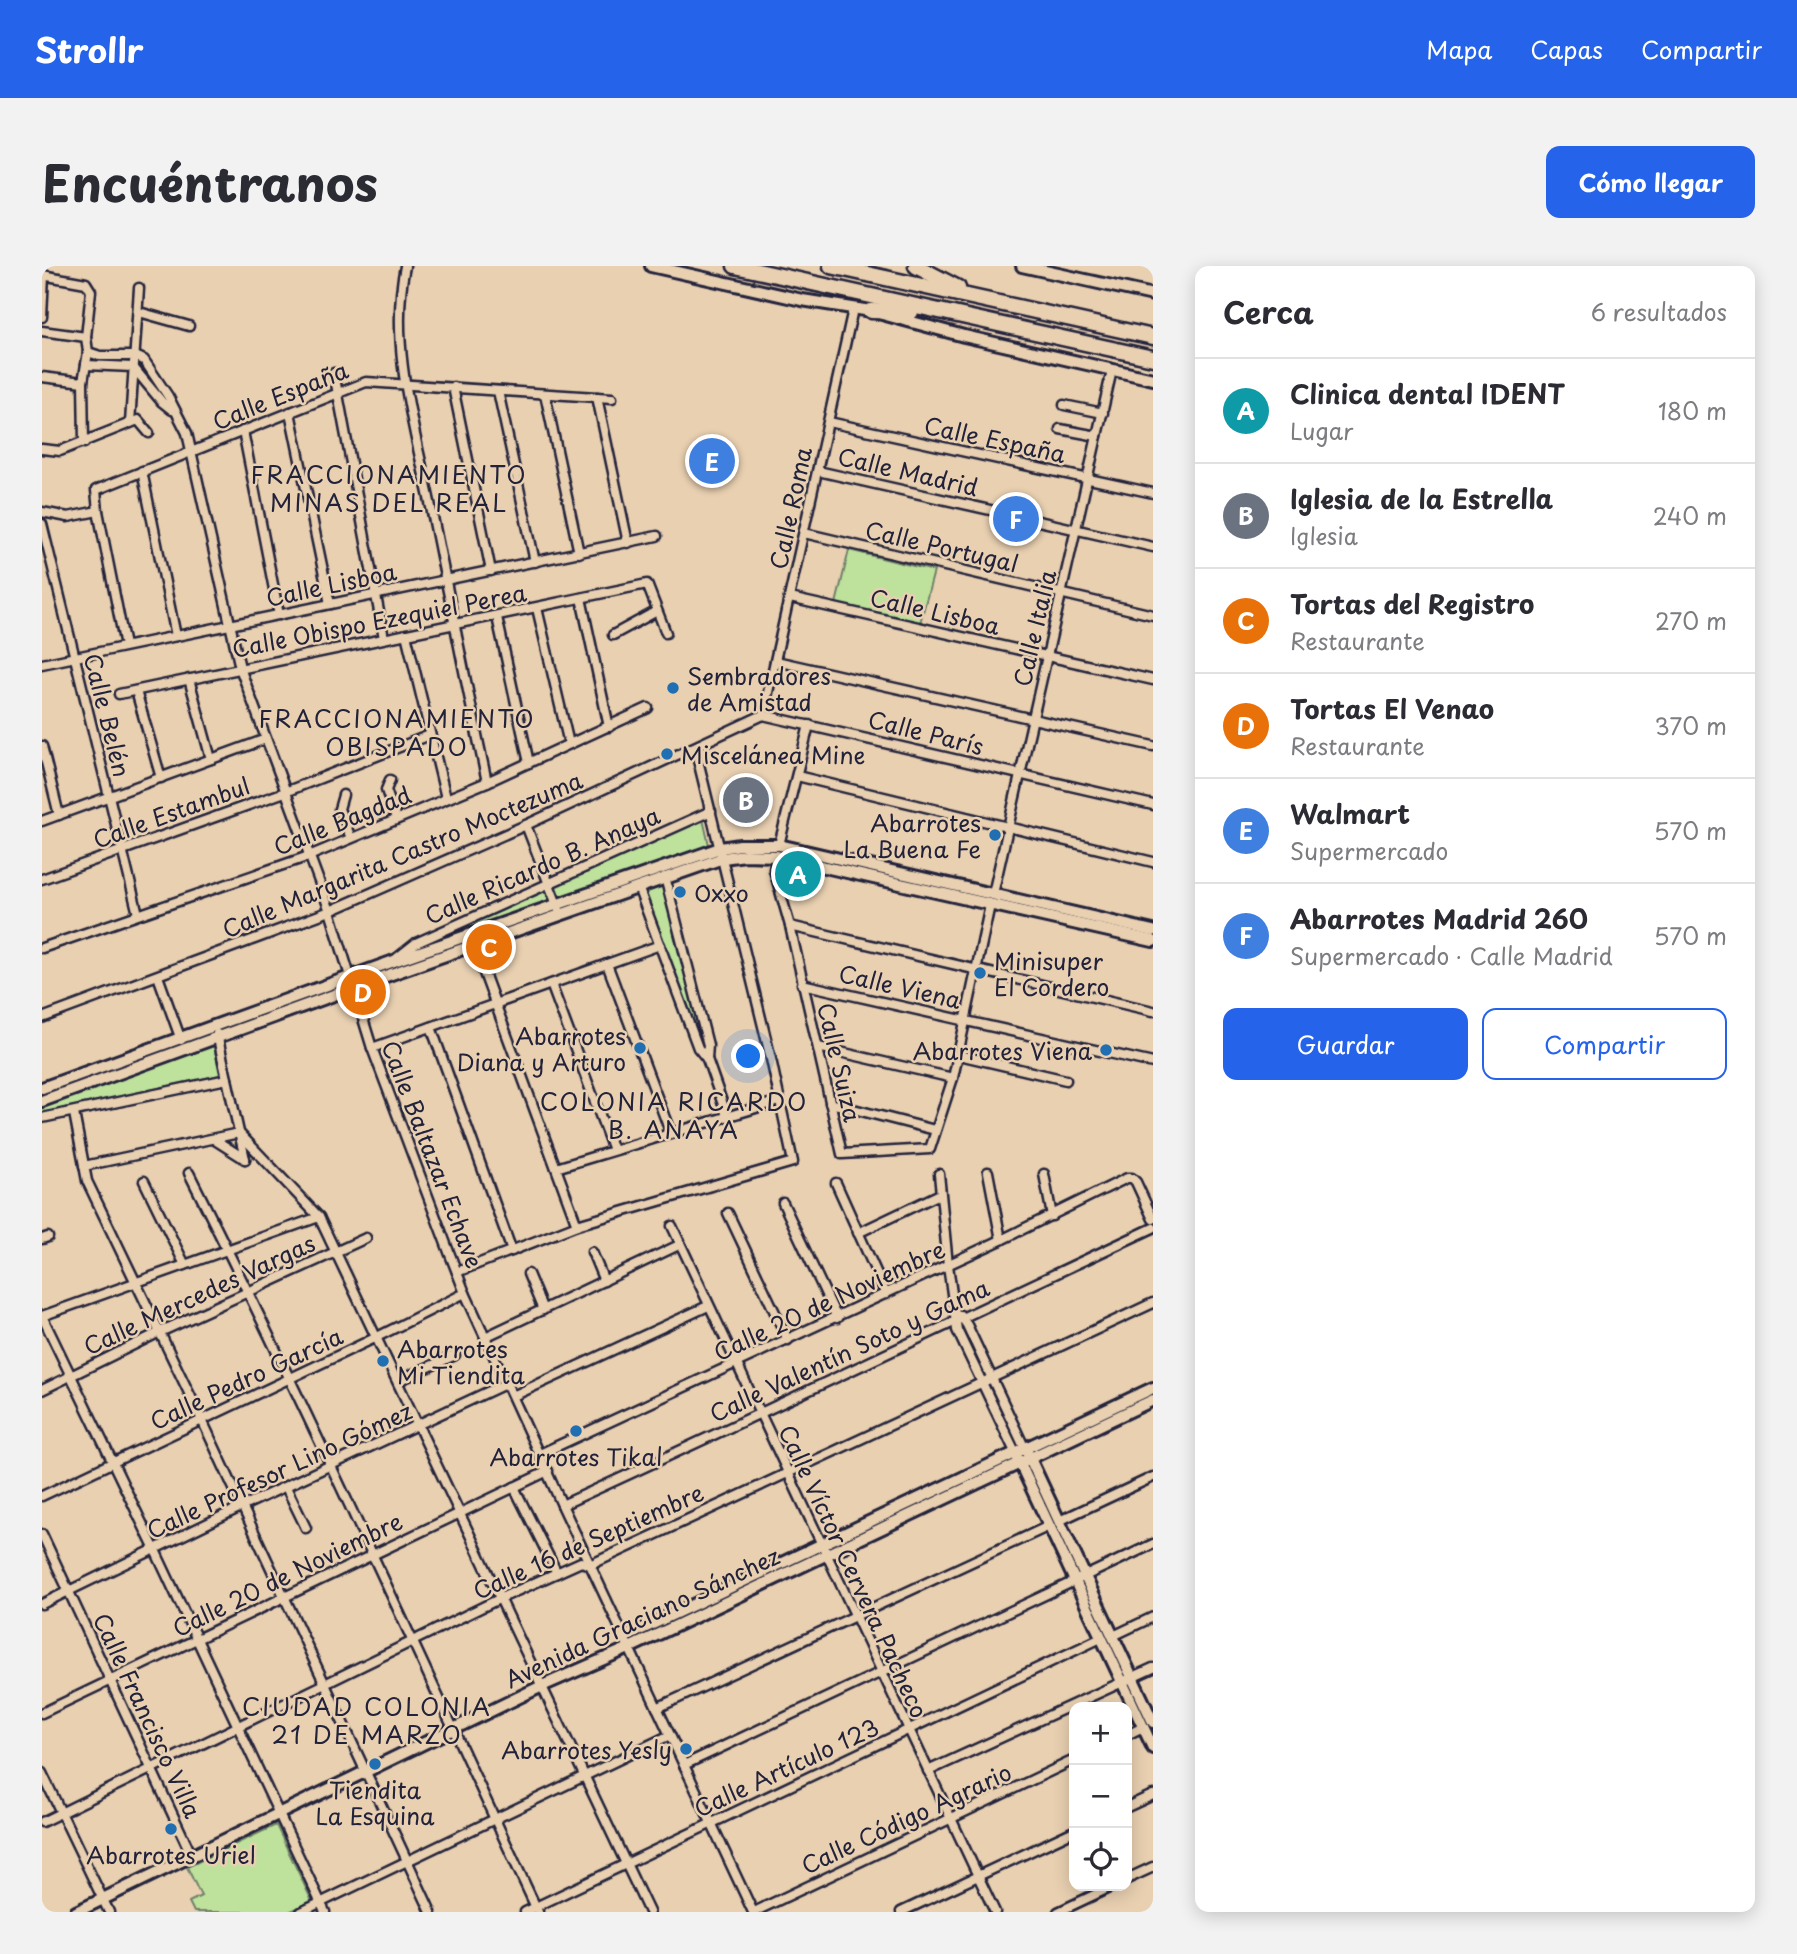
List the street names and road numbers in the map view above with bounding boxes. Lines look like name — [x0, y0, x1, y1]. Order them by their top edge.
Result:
street label: Calle España — [207, 352, 354, 438]
street label: Calle España — [921, 407, 1069, 471]
street label: Calle Madrid — [834, 438, 982, 504]
street label: Calle Roma — [760, 443, 820, 572]
street label: Calle Portugal — [862, 511, 1022, 581]
street label: Calle Lisboa — [263, 553, 400, 615]
street label: Calle Italia — [1004, 566, 1064, 690]
street label: Calle Obispo Ezequiel Perea — [229, 574, 530, 666]
street label: Calle Lisboa — [867, 579, 1004, 643]
street label: Calle Belén — [76, 649, 140, 781]
street label: Calle París — [865, 701, 987, 763]
street label: Calle Margarita Castro Moctezuma — [216, 762, 588, 946]
street label: Calle Estambul — [88, 767, 254, 857]
street label: Calle Bagdad — [268, 776, 416, 864]
street label: Calle Ricardo B. Anaya — [419, 797, 666, 933]
street label: Calle Viena — [835, 955, 965, 1017]
street label: Calle Suiza — [809, 999, 871, 1126]
street label: Calle Baltazar Echave — [373, 1035, 493, 1273]
street label: Calle Mercedes Vargas — [77, 1225, 321, 1363]
street label: Calle 20 de Noviembre — [707, 1231, 951, 1369]
street label: Calle Valentín Soto y Gama — [703, 1269, 995, 1430]
street label: Calle Pedro García — [144, 1318, 349, 1438]
street label: Calle Profesor Lino Gómez — [141, 1393, 418, 1547]
street label: Calle Víctor Cervera Pacheco — [771, 1419, 937, 1723]
street label: Calle 16 de Septiembre — [467, 1474, 709, 1608]
street label: Calle 20 de Noviembre — [166, 1503, 408, 1645]
street label: Avenida Graciano Sánchez — [499, 1538, 785, 1696]
street label: Calle Francisco Villa — [85, 1607, 211, 1824]
street label: Calle Artículo 123 — [688, 1709, 884, 1825]
street label: Calle Código Agrario — [795, 1754, 1017, 1882]

